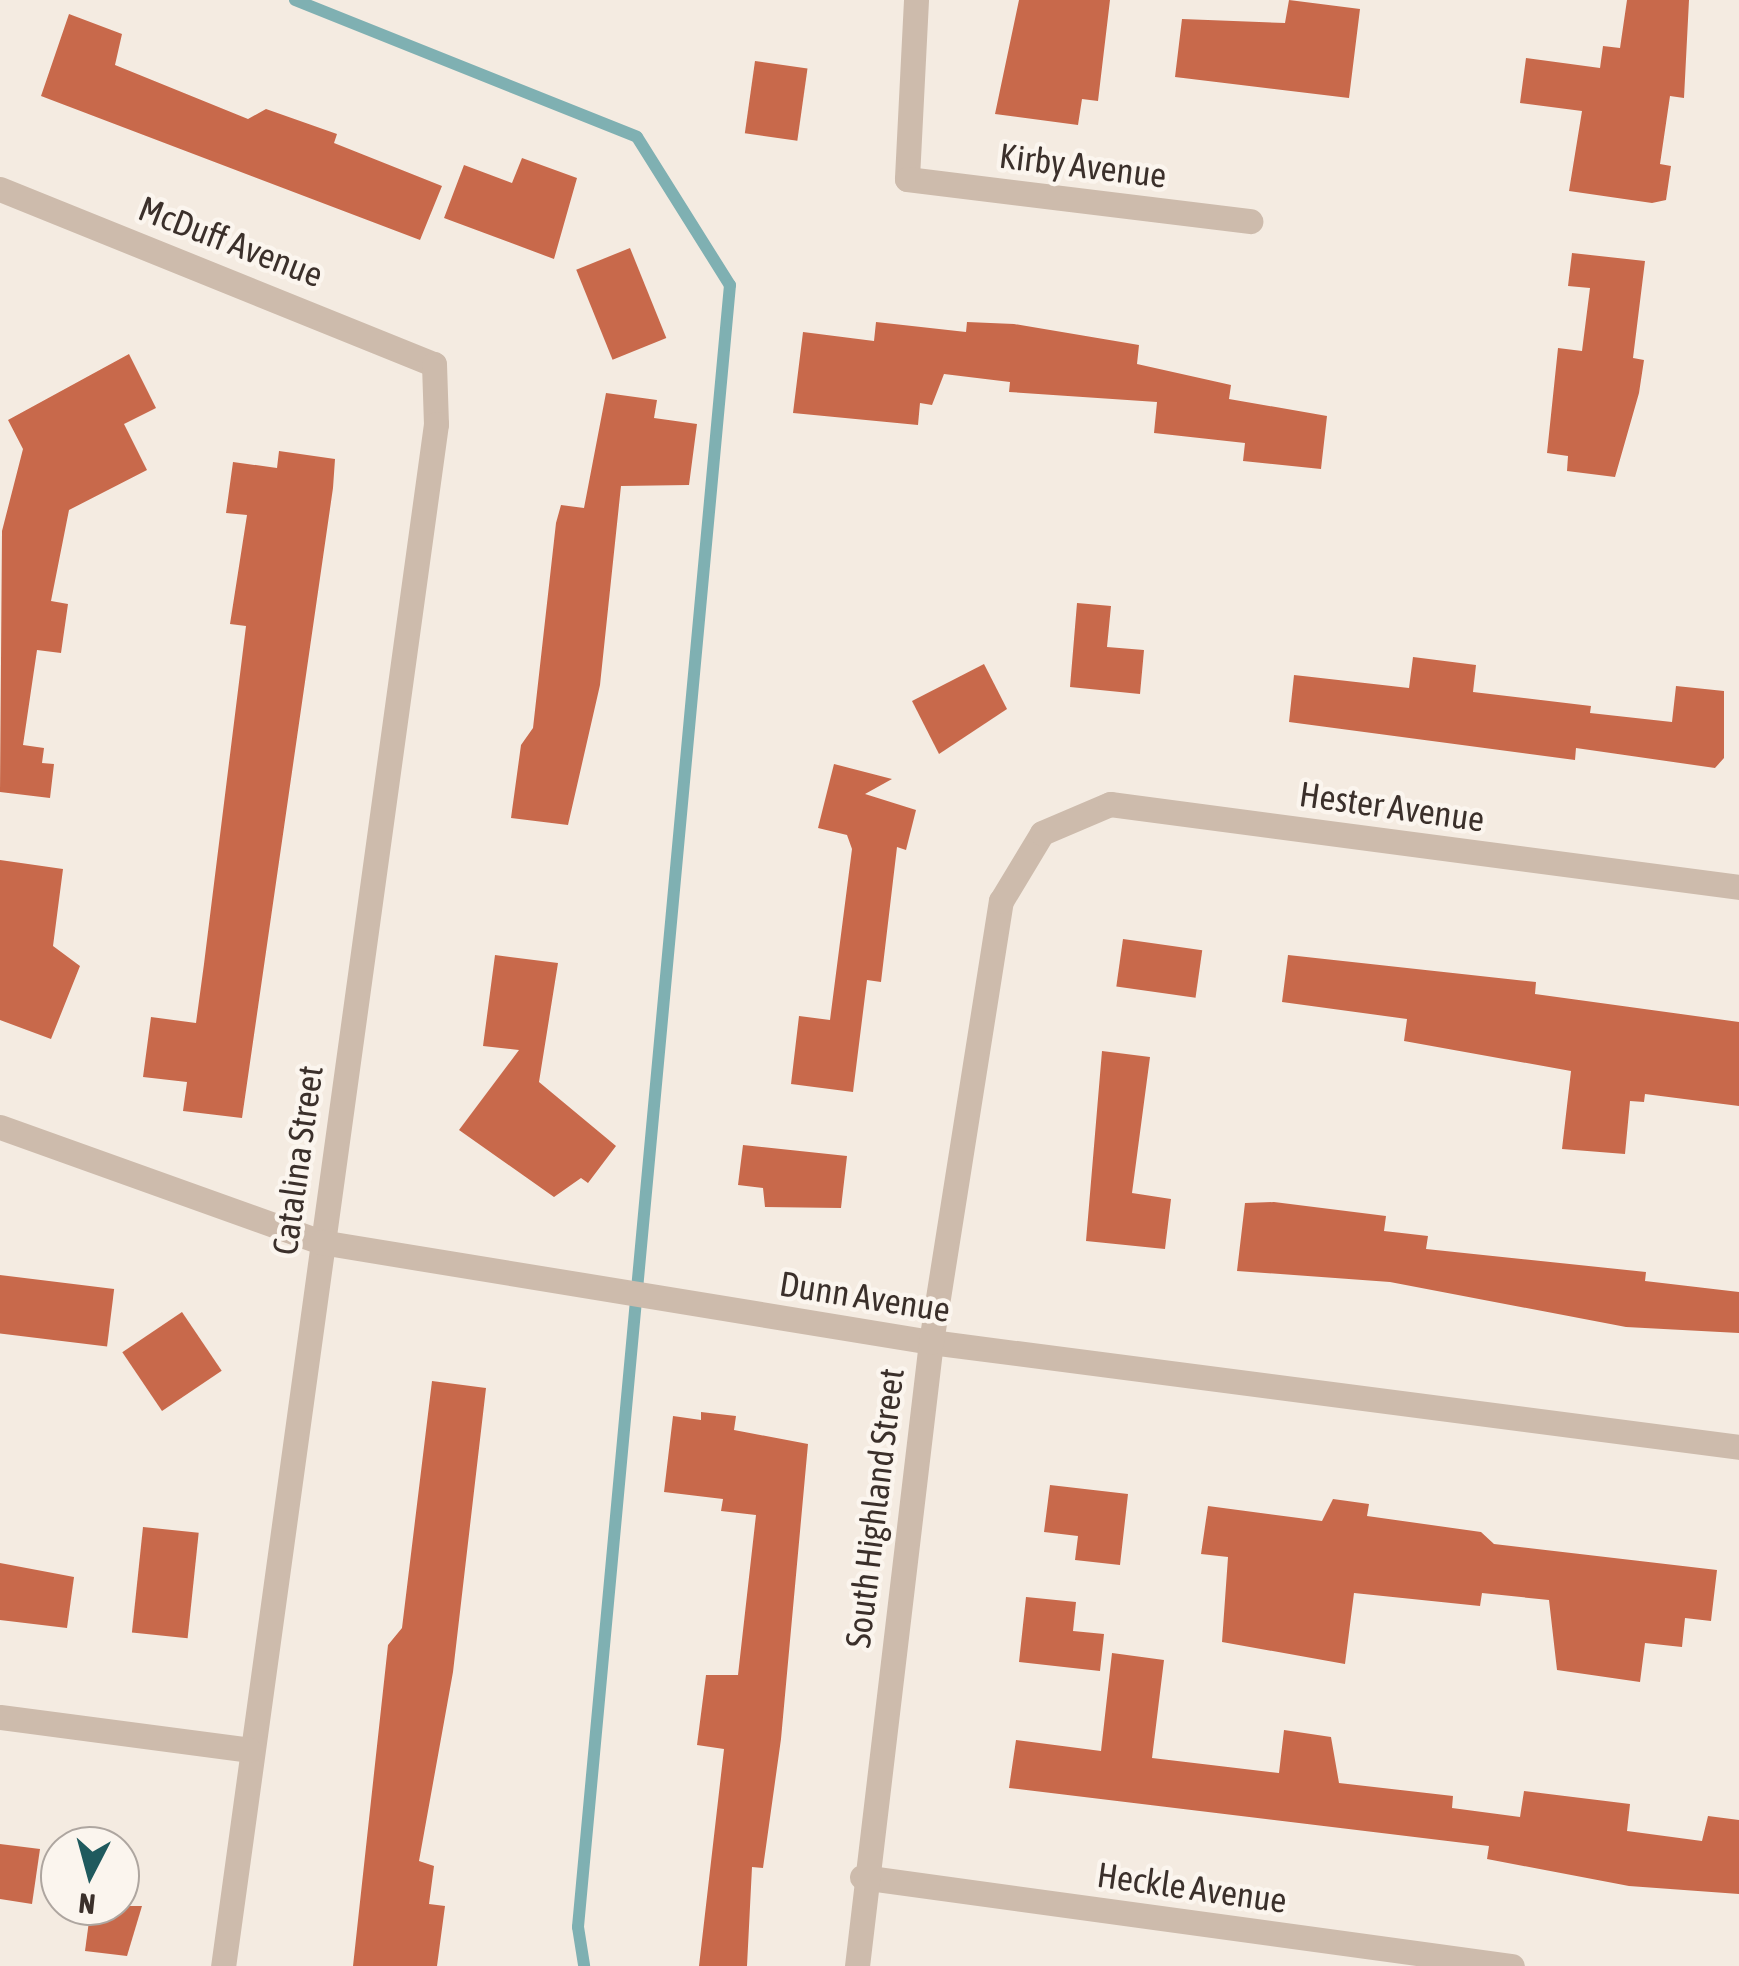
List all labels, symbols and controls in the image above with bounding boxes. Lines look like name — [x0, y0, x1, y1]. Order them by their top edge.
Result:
street label: Kirby Avenue — [997, 134, 1169, 196]
street label: McDuff Avenue — [133, 187, 329, 295]
street label: Hester Avenue — [1297, 772, 1487, 840]
street label: Catalina Street — [263, 1063, 331, 1257]
street label: Dunn Avenue — [777, 1262, 953, 1330]
street label: South Highland Street — [836, 1366, 912, 1650]
north arrow — [40, 1826, 140, 1926]
street label: Heckle Avenue — [1095, 1853, 1289, 1921]
text: N — [77, 1887, 97, 1921]

